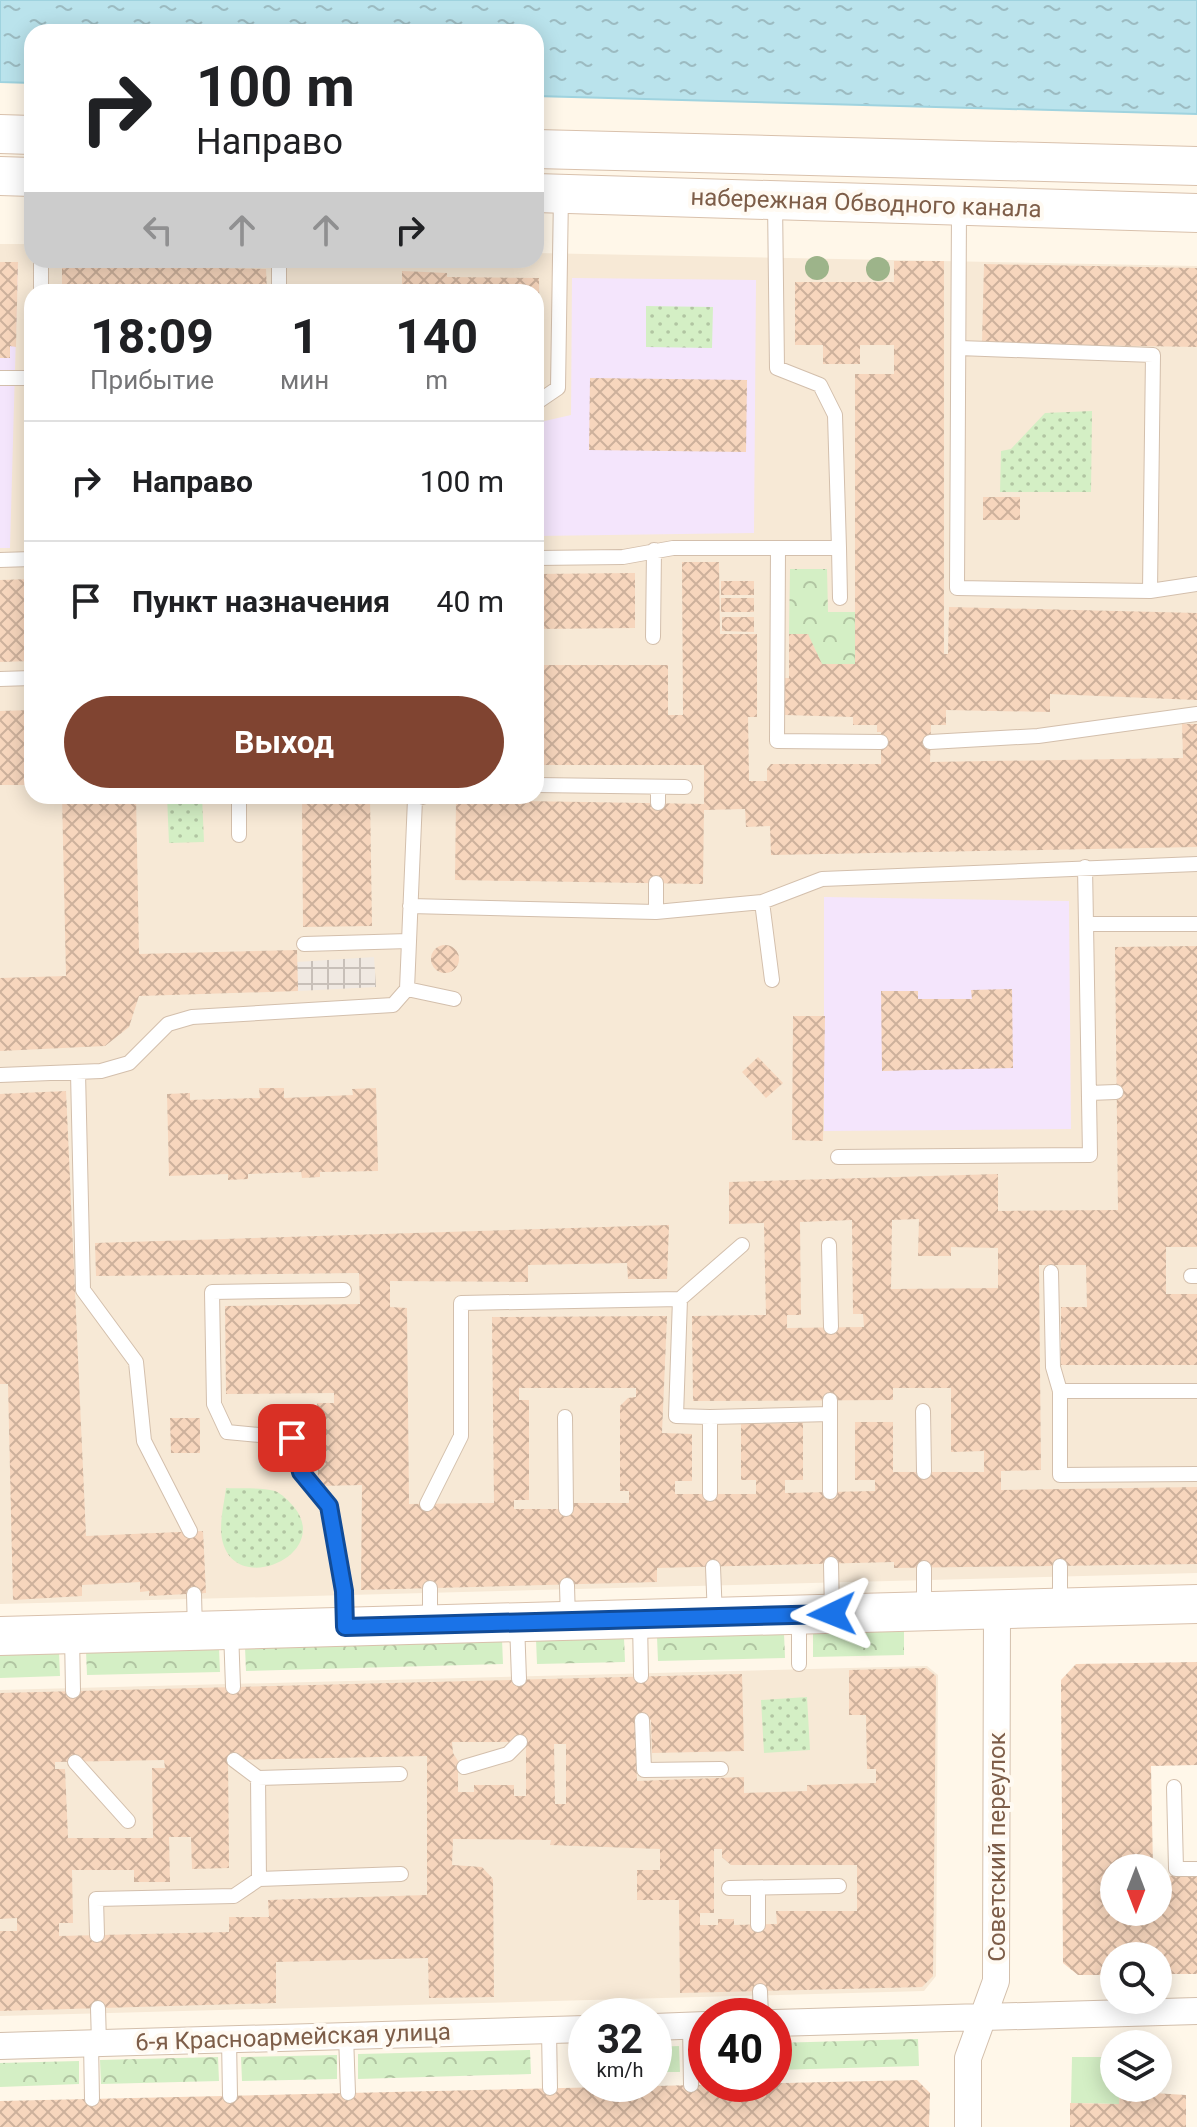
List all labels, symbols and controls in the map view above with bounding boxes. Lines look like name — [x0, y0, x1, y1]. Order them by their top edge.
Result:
text: 100 m — [196, 54, 355, 120]
icon: right — [64, 56, 168, 160]
text: Направо — [196, 121, 343, 163]
street label: набережная Обводного канала — [690, 183, 1042, 223]
icon: left — [136, 208, 180, 252]
icon: ahead — [220, 208, 264, 252]
icon: ahead — [304, 208, 348, 252]
icon: right — [388, 208, 432, 252]
text: 18:09 — [90, 308, 214, 365]
text: 1 — [291, 308, 318, 365]
text: 140 — [395, 308, 478, 365]
text: Прибытие — [90, 365, 214, 395]
text: мин — [280, 365, 329, 395]
text: m — [425, 365, 448, 395]
icon: right — [64, 459, 108, 503]
text: Направо — [132, 464, 253, 499]
text: 100 m — [420, 464, 504, 499]
icon: arrive — [64, 579, 108, 623]
text: Пункт назначения — [132, 584, 390, 619]
text: 40 m — [437, 584, 504, 619]
button: Выход — [64, 696, 504, 788]
pin — [258, 1404, 326, 1472]
icon: arrive — [270, 1416, 314, 1460]
position arrow — [790, 1572, 874, 1656]
street label: Советский переулок — [983, 1732, 1011, 1962]
north arrow — [1100, 1854, 1172, 1926]
map controls — [1100, 1854, 1172, 2102]
button: search — [1100, 1942, 1172, 2014]
speed limit sign: 40 — [688, 1998, 792, 2102]
text: 32 — [597, 2016, 643, 2063]
street label: 6-я Красноармейская улица — [135, 2018, 451, 2056]
button: layers — [1100, 2030, 1172, 2102]
text: km/h — [597, 2058, 643, 2082]

